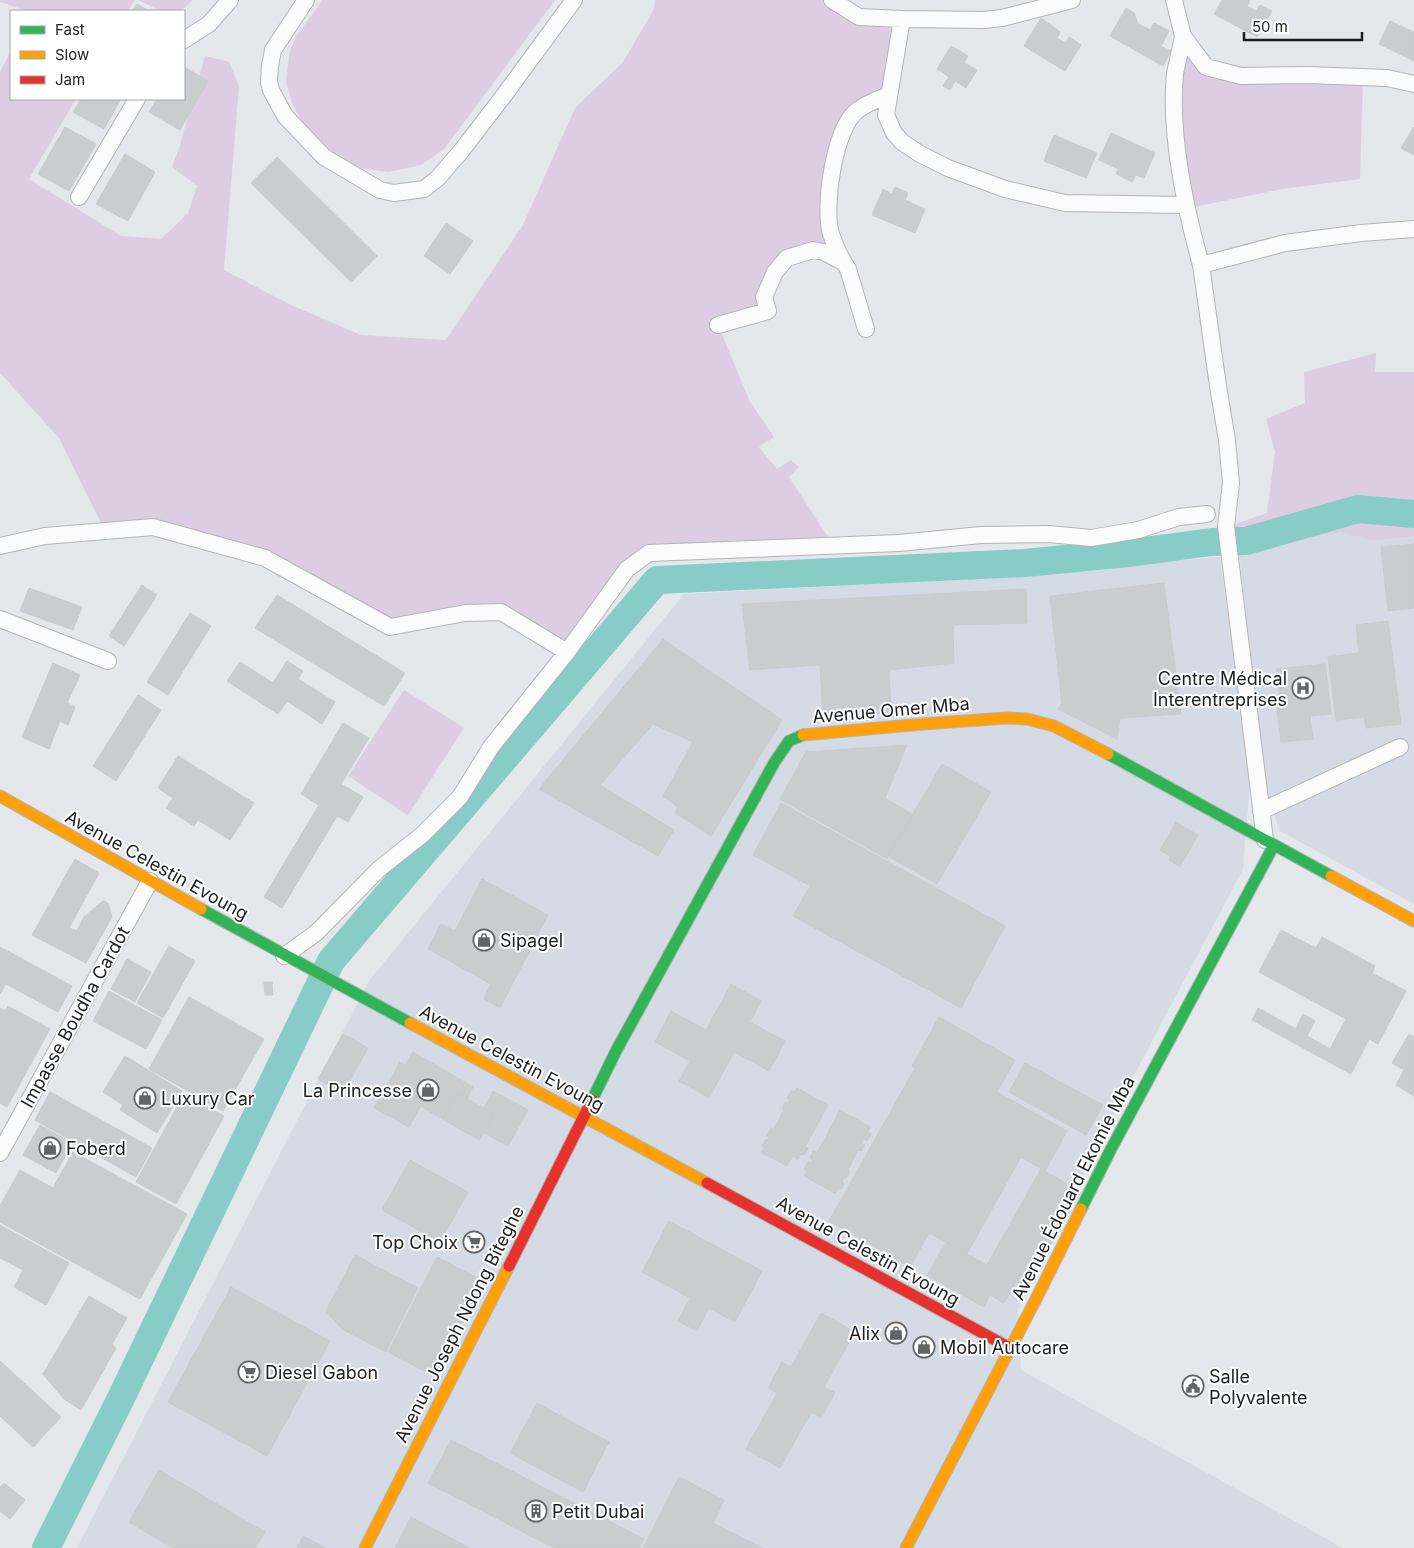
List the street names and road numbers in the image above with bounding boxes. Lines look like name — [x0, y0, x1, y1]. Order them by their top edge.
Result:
street label: Avenue Omer Mba — [812, 693, 970, 727]
street label: Avenue Celestin Evoung — [62, 806, 252, 924]
street label: Impasse Boudha Cardot — [16, 923, 134, 1111]
street label: Avenue Celestin Evoung — [416, 1000, 608, 1116]
street label: Avenue Édouard Ekomie Mba — [1006, 1072, 1139, 1304]
street label: Avenue Celestin Evoung — [773, 1192, 963, 1310]
street label: Avenue Joseph Ndong Biteghe — [390, 1202, 528, 1446]

